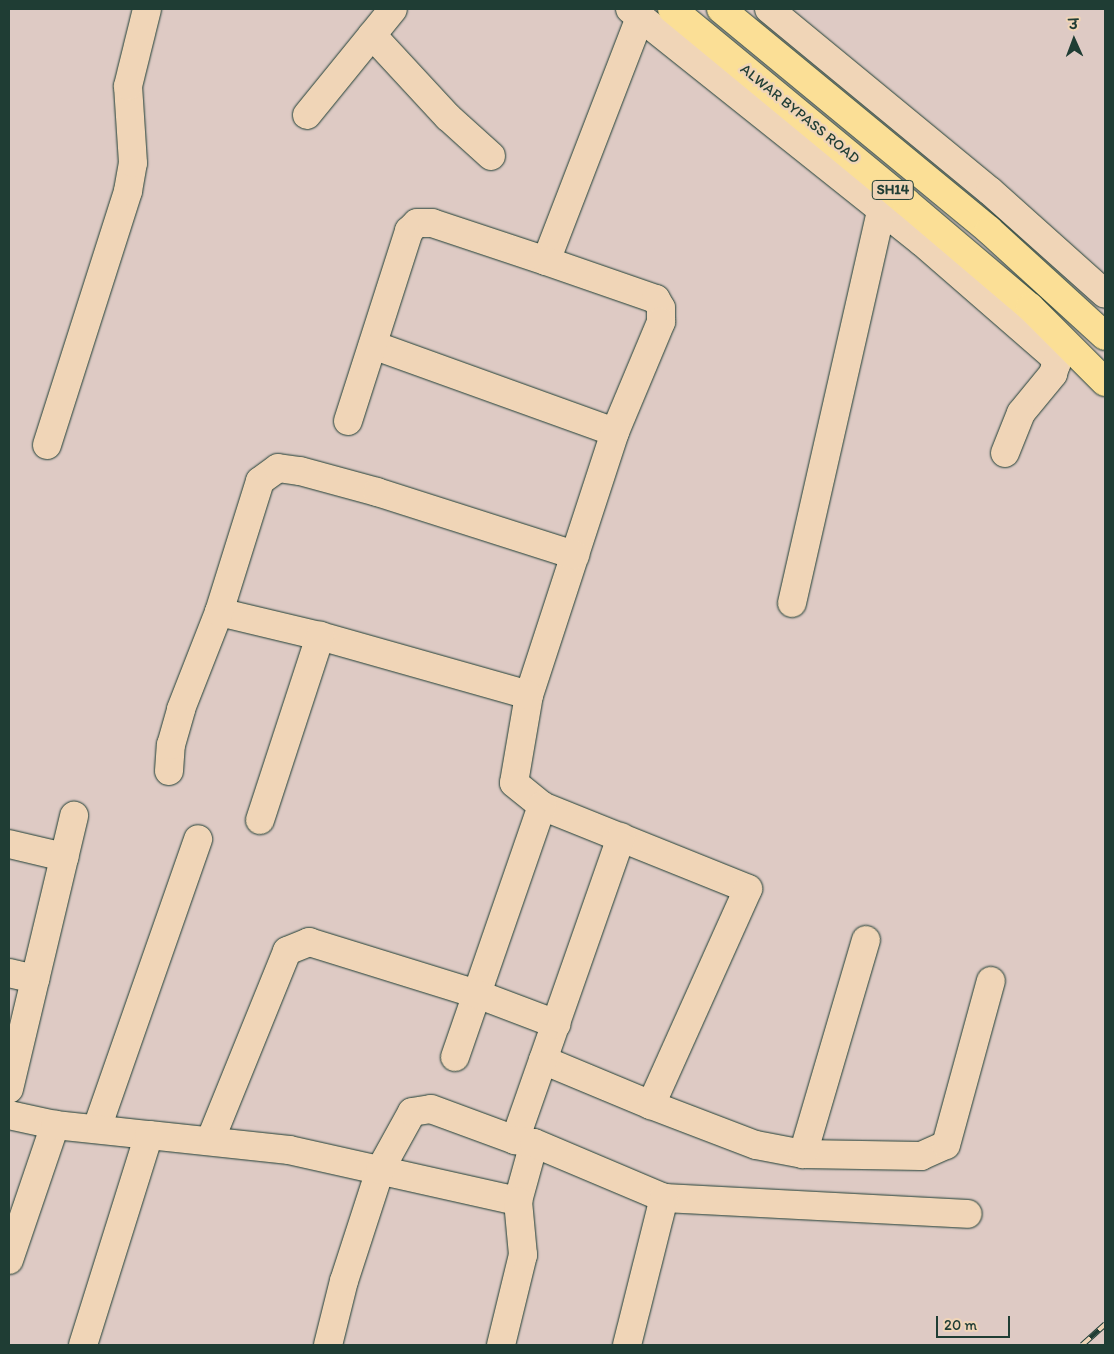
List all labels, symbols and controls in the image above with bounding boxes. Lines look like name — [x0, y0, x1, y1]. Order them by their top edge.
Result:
north arrow — [1049, 15, 1099, 65]
text: उ — [1068, 16, 1078, 33]
street label: ALWAR BYPASS ROAD — [737, 60, 863, 168]
road number: SH14 — [872, 178, 914, 202]
scale bar — [939, 1306, 1013, 1338]
text: 20 m — [944, 1316, 977, 1334]

